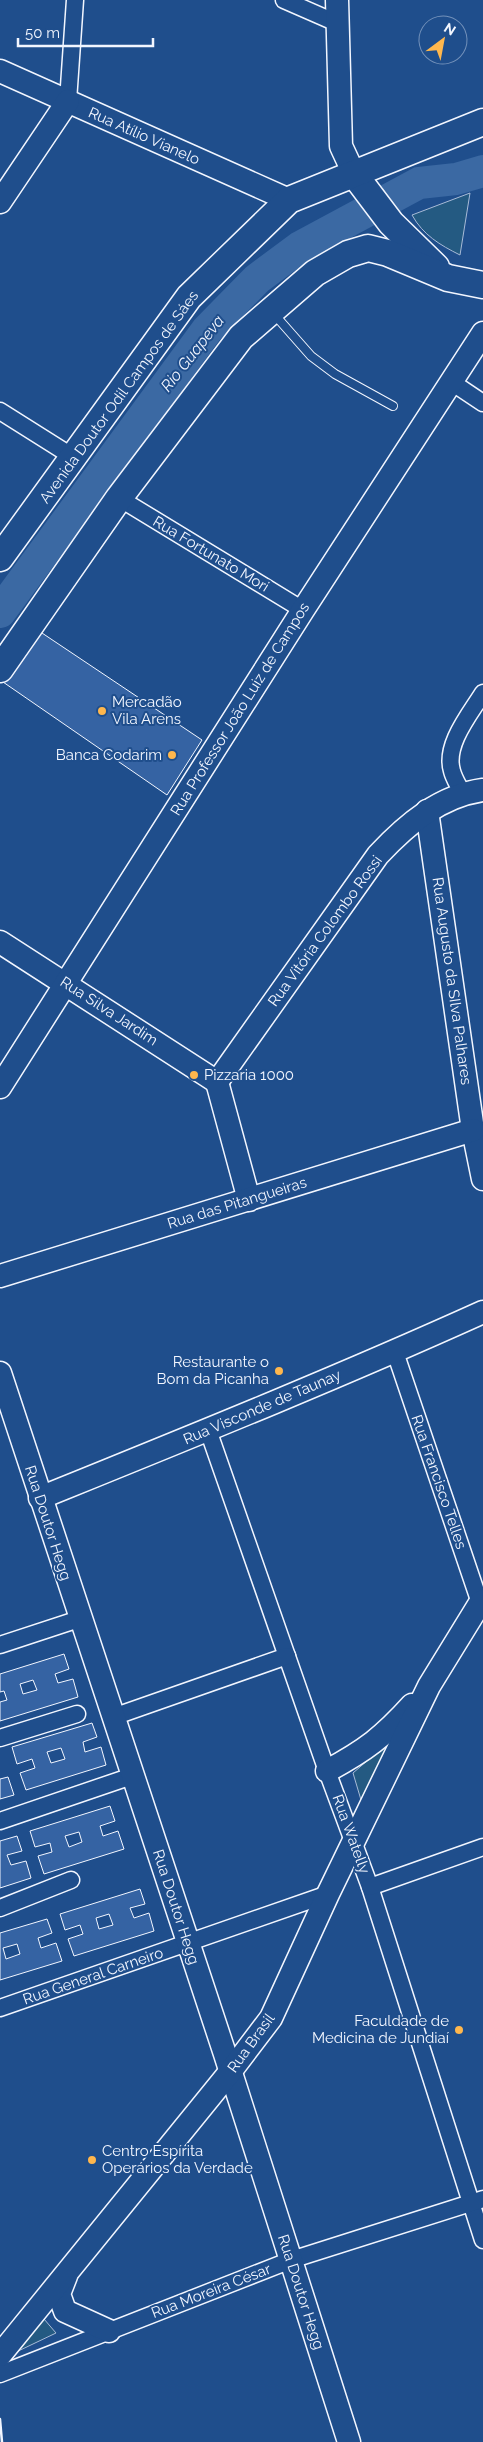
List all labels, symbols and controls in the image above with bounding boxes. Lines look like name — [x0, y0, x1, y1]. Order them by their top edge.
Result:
scale bar — [18, 15, 152, 47]
north arrow — [418, 15, 468, 65]
text: N — [441, 19, 459, 39]
text: 50 m — [25, 24, 60, 42]
street label: Rua Atílio Vianelo — [86, 103, 203, 169]
street label: Avenida Doutor Odil Campos de Sáes — [36, 287, 202, 507]
water label: Rio Guapeva — [157, 311, 228, 395]
street label: Rua Fortunato Mori — [150, 512, 272, 596]
street label: Rua Professor João Luiz de Campos — [167, 599, 313, 819]
place label: Mercadão Vila Arens — [112, 693, 182, 728]
marker: Mercadão Vila Arens — [96, 705, 108, 717]
place label: Banca Codarim — [56, 746, 162, 764]
marker: Banca Codarim — [166, 749, 178, 761]
street label: Rua Vitória Colombo Rossi — [264, 852, 386, 1010]
street label: Rua Augusto da SIlva Palhares — [429, 876, 475, 1086]
street label: Rua Silva Jardim — [57, 973, 161, 1049]
place label: Pizzaria 1000 — [204, 1066, 294, 1084]
marker: Pizzaria 1000 — [188, 1069, 200, 1081]
street label: Rua das Pitangueiras — [165, 1173, 309, 1233]
place label: Restaurante o Bom da Picanha — [156, 1353, 269, 1388]
marker: Restaurante o Bom da Picanha — [273, 1365, 285, 1377]
street label: Rua Visconde de Taunay — [180, 1366, 344, 1448]
street label: Rua Francisco Telles — [408, 1413, 470, 1551]
street label: Rua Doutor Hegg — [21, 1463, 75, 1583]
street label: Rua Watelly — [328, 1792, 374, 1876]
street label: Rua Doutor Hegg — [149, 1847, 203, 1967]
street label: Rua General Carneiro — [21, 1944, 166, 2008]
street label: Rua Brasil — [224, 2009, 279, 2076]
place label: Faculdade de Medicina de Jundiaí — [312, 2012, 450, 2047]
marker: Faculdade de Medicina de Jundiaí — [453, 2024, 465, 2036]
place label: Centro Espírita Operários da Verdade — [102, 2142, 253, 2177]
marker: Centro Espírita Operários da Verdade — [86, 2154, 98, 2166]
street label: Rua Doutor Hegg — [274, 2232, 328, 2352]
street label: Rua Moreira César — [149, 2260, 274, 2322]

